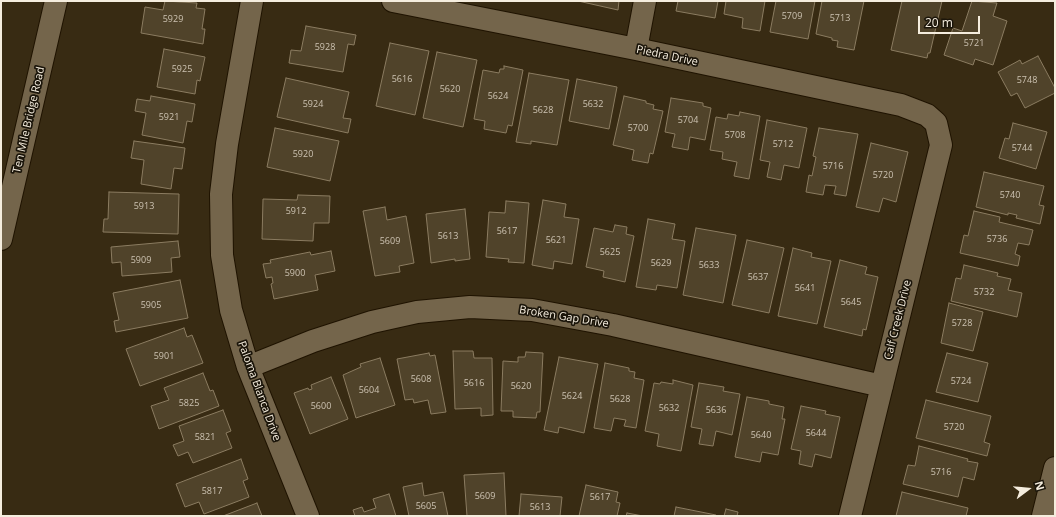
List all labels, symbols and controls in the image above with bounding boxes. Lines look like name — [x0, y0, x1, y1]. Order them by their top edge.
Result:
scale bar — [920, 8, 982, 34]
house number: 5709 — [782, 11, 802, 21]
house number: 5713 — [830, 13, 850, 23]
house number: 5929 — [163, 14, 183, 24]
text: 20 m — [925, 14, 953, 31]
house number: 5721 — [964, 38, 984, 48]
house number: 5928 — [315, 42, 335, 52]
street label: Piedra Drive — [635, 43, 699, 69]
house number: 5925 — [172, 64, 192, 74]
street label: Ten Mile Bridge Road — [10, 66, 48, 174]
house number: 5616 — [392, 74, 412, 84]
house number: 5748 — [1017, 75, 1037, 85]
house number: 5620 — [440, 84, 460, 94]
house number: 5624 — [488, 91, 508, 101]
house number: 5924 — [303, 99, 323, 109]
house number: 5632 — [583, 99, 603, 109]
house number: 5628 — [533, 105, 553, 115]
house number: 5921 — [159, 112, 179, 122]
house number: 5704 — [678, 115, 698, 125]
house number: 5700 — [628, 123, 648, 133]
house number: 5708 — [725, 130, 745, 140]
house number: 5712 — [773, 139, 793, 149]
house number: 5744 — [1012, 143, 1032, 153]
house number: 5920 — [293, 149, 313, 159]
house number: 5716 — [823, 161, 843, 171]
house number: 5720 — [873, 170, 893, 180]
house number: 5740 — [1000, 190, 1020, 200]
house number: 5913 — [134, 201, 154, 211]
house number: 5912 — [286, 206, 306, 216]
house number: 5617 — [497, 226, 517, 236]
house number: 5613 — [438, 231, 458, 241]
house number: 5736 — [987, 234, 1007, 244]
house number: 5621 — [546, 235, 566, 245]
house number: 5609 — [380, 236, 400, 246]
house number: 5625 — [600, 247, 620, 257]
house number: 5909 — [131, 255, 151, 265]
house number: 5629 — [651, 258, 671, 268]
house number: 5633 — [699, 260, 719, 270]
house number: 5900 — [285, 268, 305, 278]
house number: 5637 — [748, 272, 768, 282]
street label: Calf Creek Drive — [882, 279, 914, 361]
house number: 5641 — [795, 283, 815, 293]
house number: 5732 — [974, 287, 994, 297]
house number: 5645 — [841, 297, 861, 307]
house number: 5905 — [141, 300, 161, 310]
street label: Broken Gap Drive — [518, 303, 610, 331]
house number: 5728 — [952, 318, 972, 328]
street label: Paloma Blanca Drive — [235, 339, 283, 443]
house number: 5901 — [154, 351, 174, 361]
house number: 5608 — [411, 374, 431, 384]
house number: 5724 — [951, 376, 971, 386]
house number: 5616 — [464, 378, 484, 388]
house number: 5620 — [511, 381, 531, 391]
house number: 5604 — [359, 385, 379, 395]
house number: 5624 — [562, 391, 582, 401]
house number: 5628 — [610, 394, 630, 404]
house number: 5825 — [179, 398, 199, 408]
house number: 5600 — [311, 401, 331, 411]
house number: 5632 — [659, 403, 679, 413]
house number: 5636 — [706, 405, 726, 415]
house number: 5720 — [944, 422, 964, 432]
house number: 5644 — [806, 428, 826, 438]
house number: 5640 — [751, 430, 771, 440]
house number: 5821 — [195, 432, 215, 442]
house number: 5716 — [931, 467, 951, 477]
north arrow — [1008, 469, 1048, 509]
text: N — [1032, 479, 1048, 492]
house number: 5817 — [202, 486, 222, 496]
house number: 5609 — [475, 491, 495, 501]
house number: 5617 — [590, 492, 610, 502]
house number: 5605 — [416, 501, 436, 511]
house number: 5613 — [530, 502, 550, 512]

